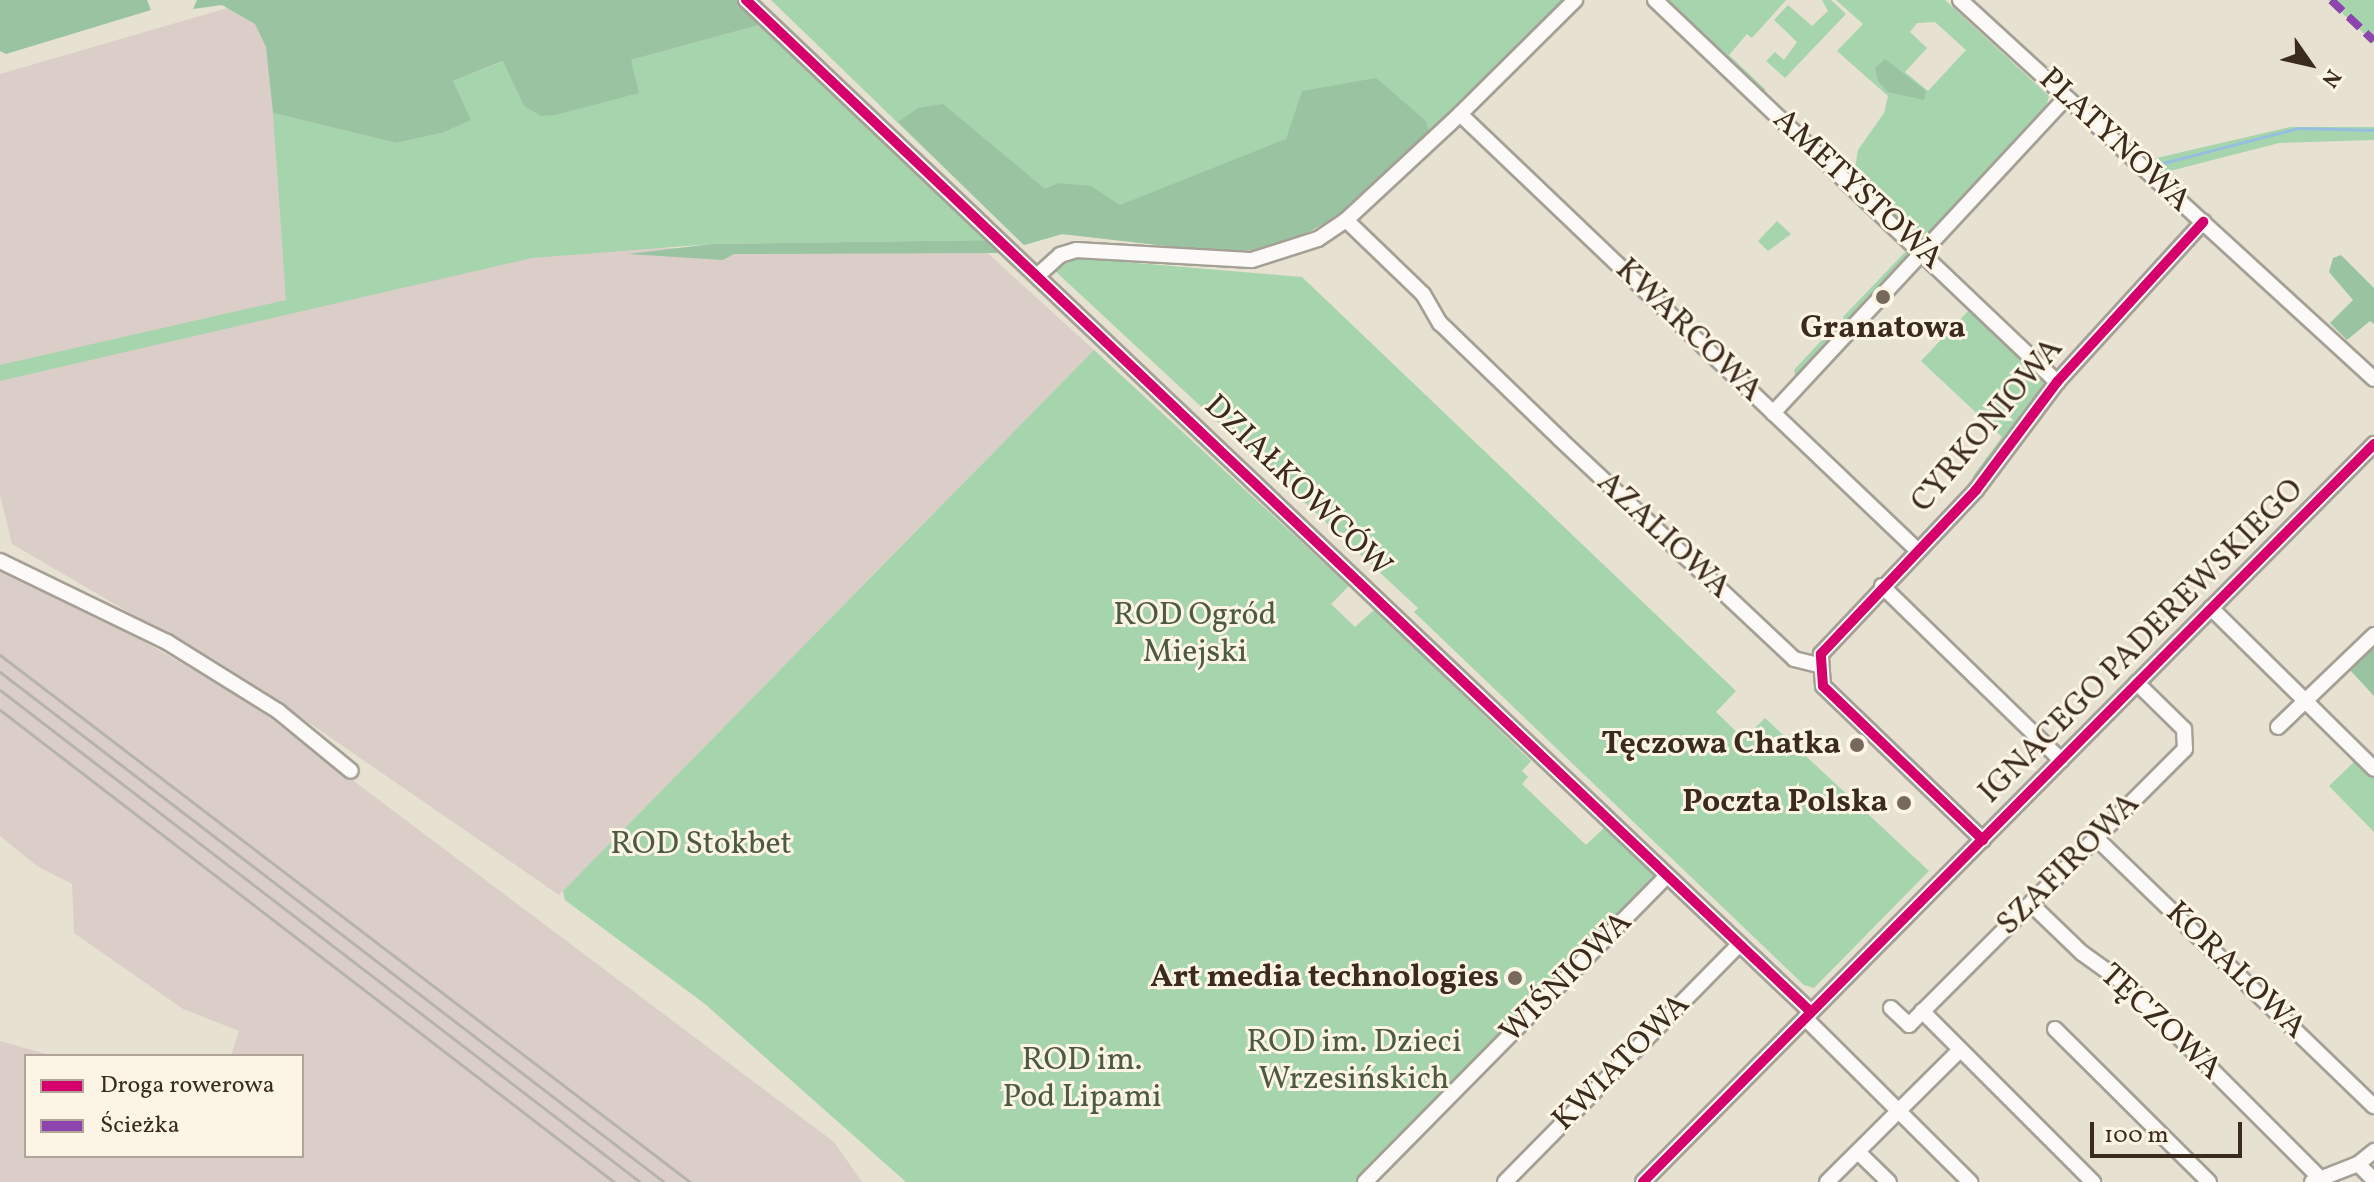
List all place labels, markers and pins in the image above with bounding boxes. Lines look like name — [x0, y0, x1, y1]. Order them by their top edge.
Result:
marker: Granatowa — [1874, 288, 1892, 306]
place label: Granatowa — [1800, 310, 1966, 348]
place label: Tęczowa Chatka — [1601, 726, 1841, 764]
marker: Tęczowa Chatka — [1848, 736, 1866, 754]
place label: Poczta Polska — [1682, 784, 1888, 822]
marker: Poczta Polska — [1895, 794, 1913, 812]
place label: Art media technologies — [1150, 959, 1499, 997]
marker: Art media technologies — [1506, 969, 1524, 987]

